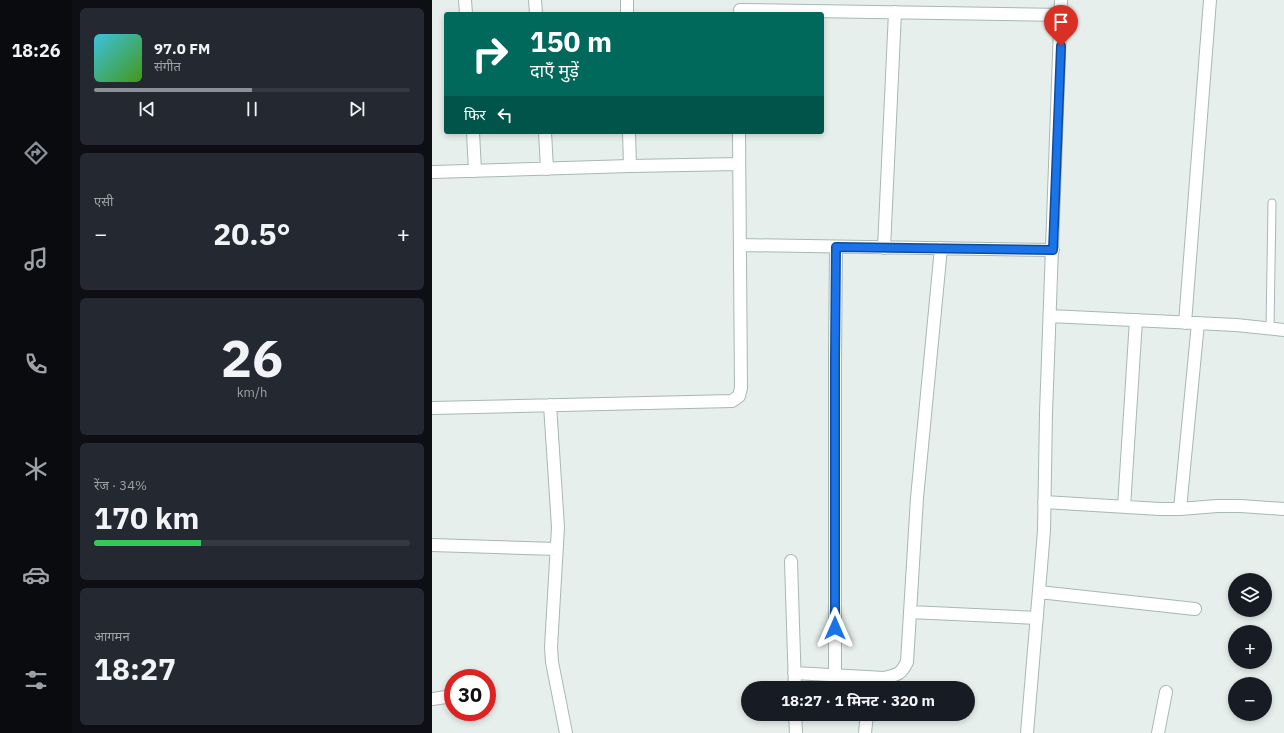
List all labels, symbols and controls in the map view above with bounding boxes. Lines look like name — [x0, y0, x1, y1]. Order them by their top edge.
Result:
pin — [1044, 5, 1078, 46]
icon: arrive — [1050, 11, 1072, 33]
text: 150 m — [530, 23, 612, 60]
icon: right — [464, 28, 516, 80]
text: 18:26 — [11, 39, 61, 62]
text: 97.0 FM — [154, 39, 210, 58]
text: संगीत — [154, 58, 181, 75]
text: दाएँ मुड़ें — [530, 59, 579, 82]
icon: previous — [136, 98, 158, 120]
icon: pause — [241, 98, 263, 120]
icon: next — [346, 98, 368, 120]
icon: left — [494, 104, 516, 126]
text: फिर — [464, 105, 486, 124]
icon: directions — [22, 139, 50, 167]
text: एसी — [94, 193, 113, 210]
text: 20.5° — [213, 214, 291, 253]
text: − — [94, 219, 107, 248]
text: + — [397, 219, 410, 248]
icon: music — [22, 245, 50, 273]
text: 26 — [221, 324, 283, 391]
icon: phone — [22, 350, 50, 378]
text: km/h — [237, 384, 267, 401]
icon: climate — [22, 455, 50, 483]
text: रेंज · 34% — [94, 477, 147, 494]
text: 170 km — [94, 498, 199, 537]
icon: car — [22, 561, 50, 589]
map controls — [1228, 573, 1272, 721]
button: layers — [1228, 573, 1272, 617]
position arrow — [814, 607, 856, 649]
button: + — [1228, 625, 1272, 669]
text: आगमन — [94, 628, 130, 645]
text: 18:27 — [94, 649, 176, 688]
icon: filters — [22, 666, 50, 694]
speed limit sign: 30 — [444, 669, 496, 721]
button: − — [1228, 677, 1272, 721]
text: 18:27 · 1 मिनट · 320 m — [781, 691, 935, 710]

